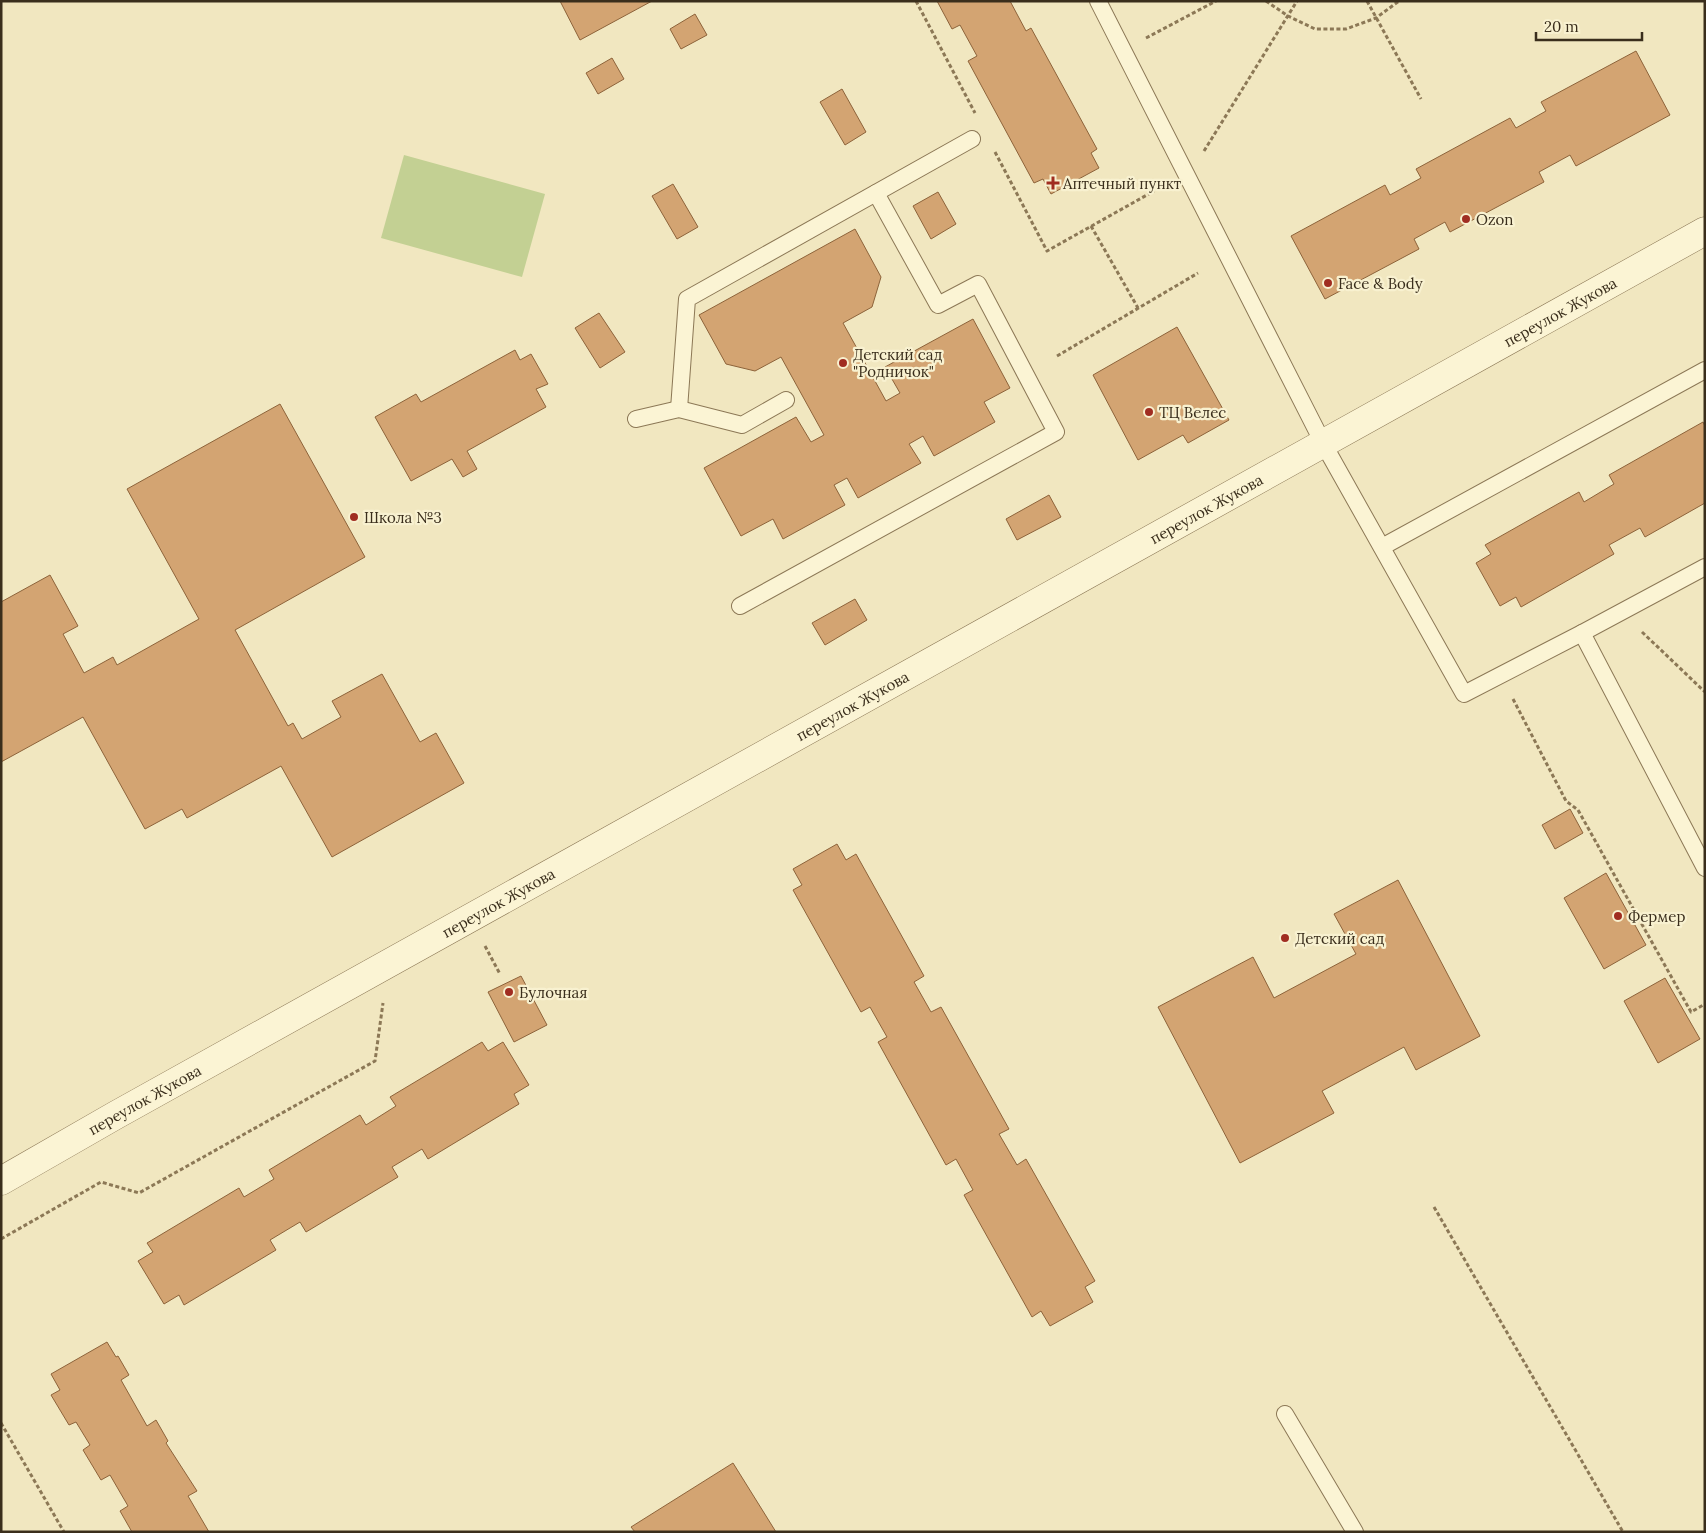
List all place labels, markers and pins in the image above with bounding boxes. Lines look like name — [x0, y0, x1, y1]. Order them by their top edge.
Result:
place label: Аптечный пункт — [1062, 174, 1182, 193]
marker: Аптечный пункт — [1047, 177, 1059, 189]
place label: Ozon — [1476, 210, 1513, 229]
marker: Ozon — [1460, 213, 1472, 225]
place label: Face & Body — [1338, 274, 1423, 293]
marker: Face & Body — [1322, 277, 1334, 289]
place label: Детский сад "Родничок" — [853, 345, 942, 381]
marker: Детский сад "Родничок" — [837, 357, 849, 369]
place label: ТЦ Велес — [1159, 403, 1226, 422]
marker: ТЦ Велес — [1143, 406, 1155, 418]
place label: Школа №3 — [364, 508, 442, 527]
marker: Школа №3 — [348, 511, 360, 523]
place label: Фермер — [1628, 907, 1685, 926]
marker: Фермер — [1612, 910, 1624, 922]
place label: Детский сад — [1295, 929, 1384, 948]
marker: Детский сад — [1279, 932, 1291, 944]
place label: Булочная — [519, 983, 588, 1002]
marker: Булочная — [503, 986, 515, 998]

